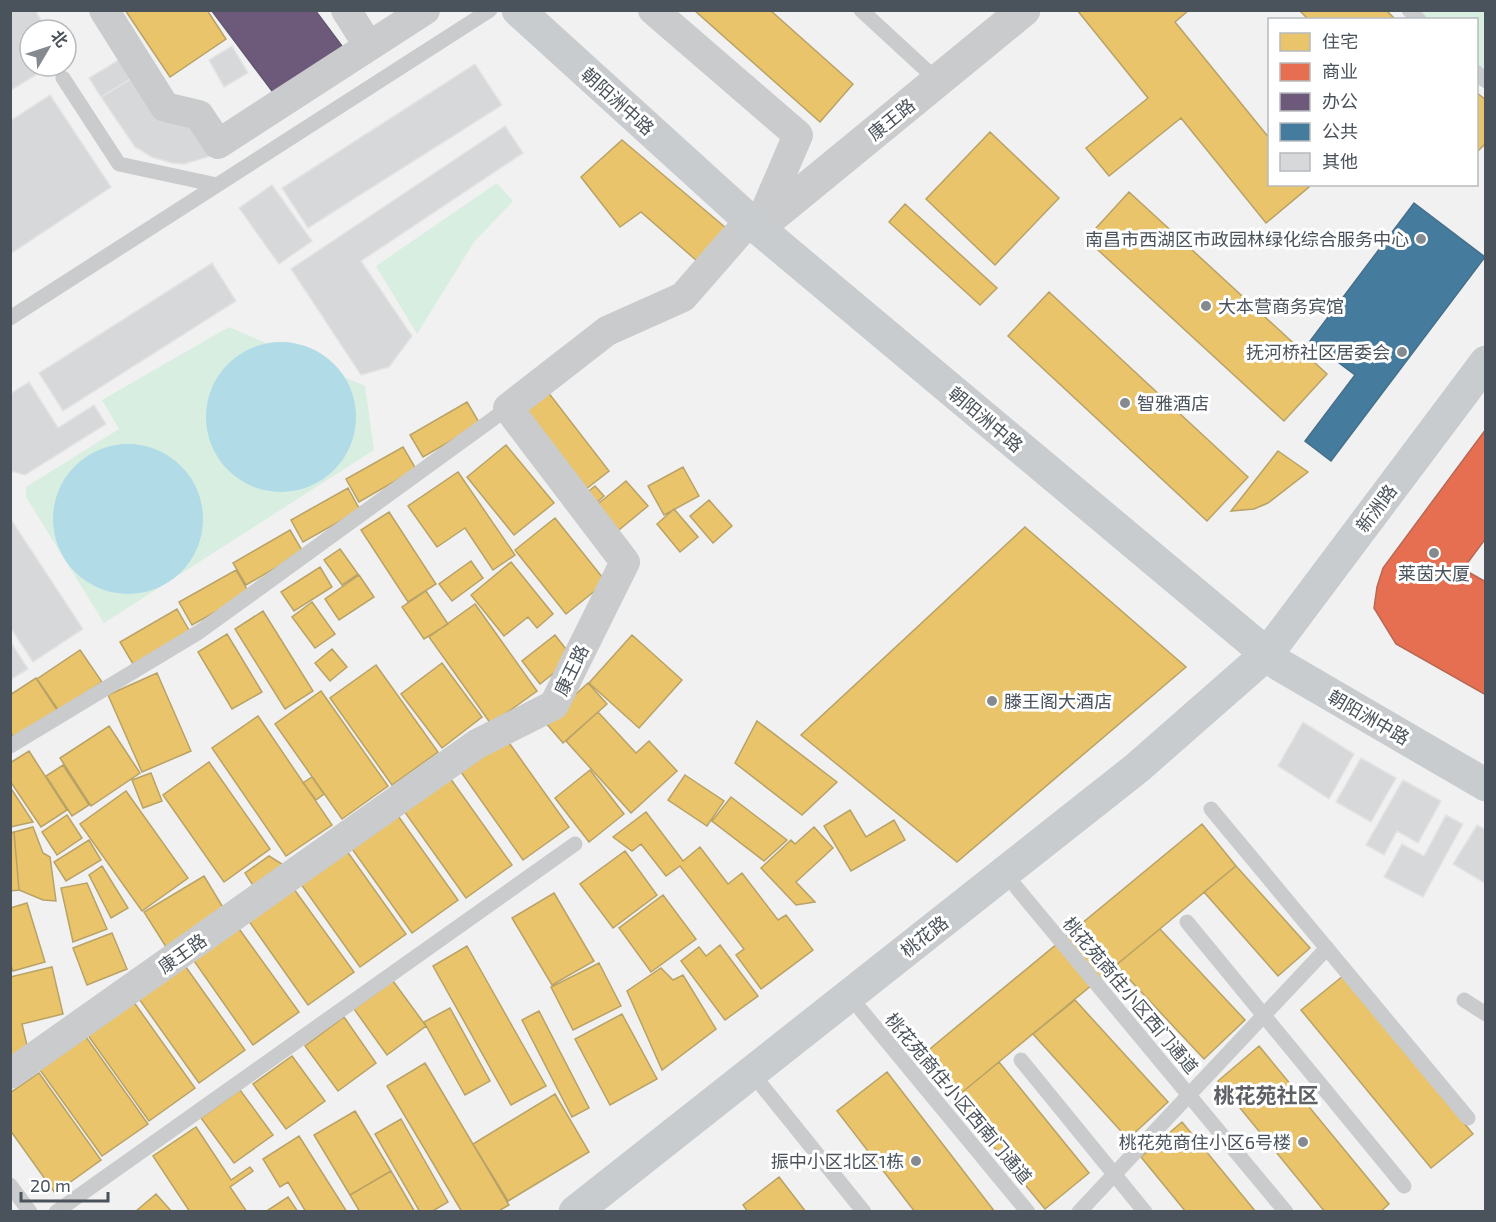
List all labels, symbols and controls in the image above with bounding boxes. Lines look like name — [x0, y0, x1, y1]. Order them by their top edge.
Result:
north arrow — [18, 18, 78, 78]
legend — [1268, 18, 1478, 186]
text: 北 — [48, 26, 72, 50]
text: 住宅 — [1322, 30, 1358, 52]
text: 商业 — [1322, 60, 1358, 82]
street label: 朝阳洲中路 — [577, 63, 659, 139]
text: 办公 — [1322, 90, 1358, 112]
street label: 康王路 — [863, 93, 919, 145]
text: 公共 — [1322, 120, 1358, 142]
text: 其他 — [1322, 150, 1358, 172]
place label: 南昌市西湖区市政园林绿化综合服务中心 — [1085, 228, 1409, 250]
marker: 南昌市西湖区市政园林绿化综合服务中心 — [1414, 232, 1428, 246]
place label: 大本营商务宾馆 — [1218, 295, 1344, 317]
marker: 大本营商务宾馆 — [1199, 299, 1213, 313]
place label: 抚河桥社区居委会 — [1246, 341, 1390, 363]
marker: 抚河桥社区居委会 — [1395, 345, 1409, 359]
street label: 朝阳洲中路 — [944, 382, 1028, 456]
place label: 智雅酒店 — [1137, 392, 1209, 414]
marker: 智雅酒店 — [1118, 396, 1132, 410]
street label: 新洲路 — [1351, 480, 1401, 536]
marker: 莱茵大厦 — [1427, 546, 1441, 560]
place label: 莱茵大厦 — [1398, 562, 1470, 584]
street label: 康王路 — [549, 641, 593, 699]
street label: 朝阳洲中路 — [1325, 685, 1413, 749]
place label: 滕王阁大酒店 — [1004, 690, 1112, 712]
marker: 滕王阁大酒店 — [985, 694, 999, 708]
street label: 桃花路 — [896, 911, 952, 961]
street label: 桃花苑商住小区西门通道 — [1059, 912, 1203, 1078]
street label: 康王路 — [154, 929, 210, 977]
street label: 桃花苑商住小区西南门通道 — [881, 1008, 1037, 1188]
district label: 桃花苑社区 — [1214, 1082, 1319, 1107]
place label: 桃花苑商住小区6号楼 — [1119, 1131, 1291, 1153]
marker: 桃花苑商住小区6号楼 — [1296, 1135, 1310, 1149]
place label: 振中小区北区1栋 — [771, 1150, 904, 1172]
marker: 振中小区北区1栋 — [909, 1154, 923, 1168]
scale bar — [21, 1165, 108, 1203]
text: 20 m — [30, 1174, 71, 1196]

